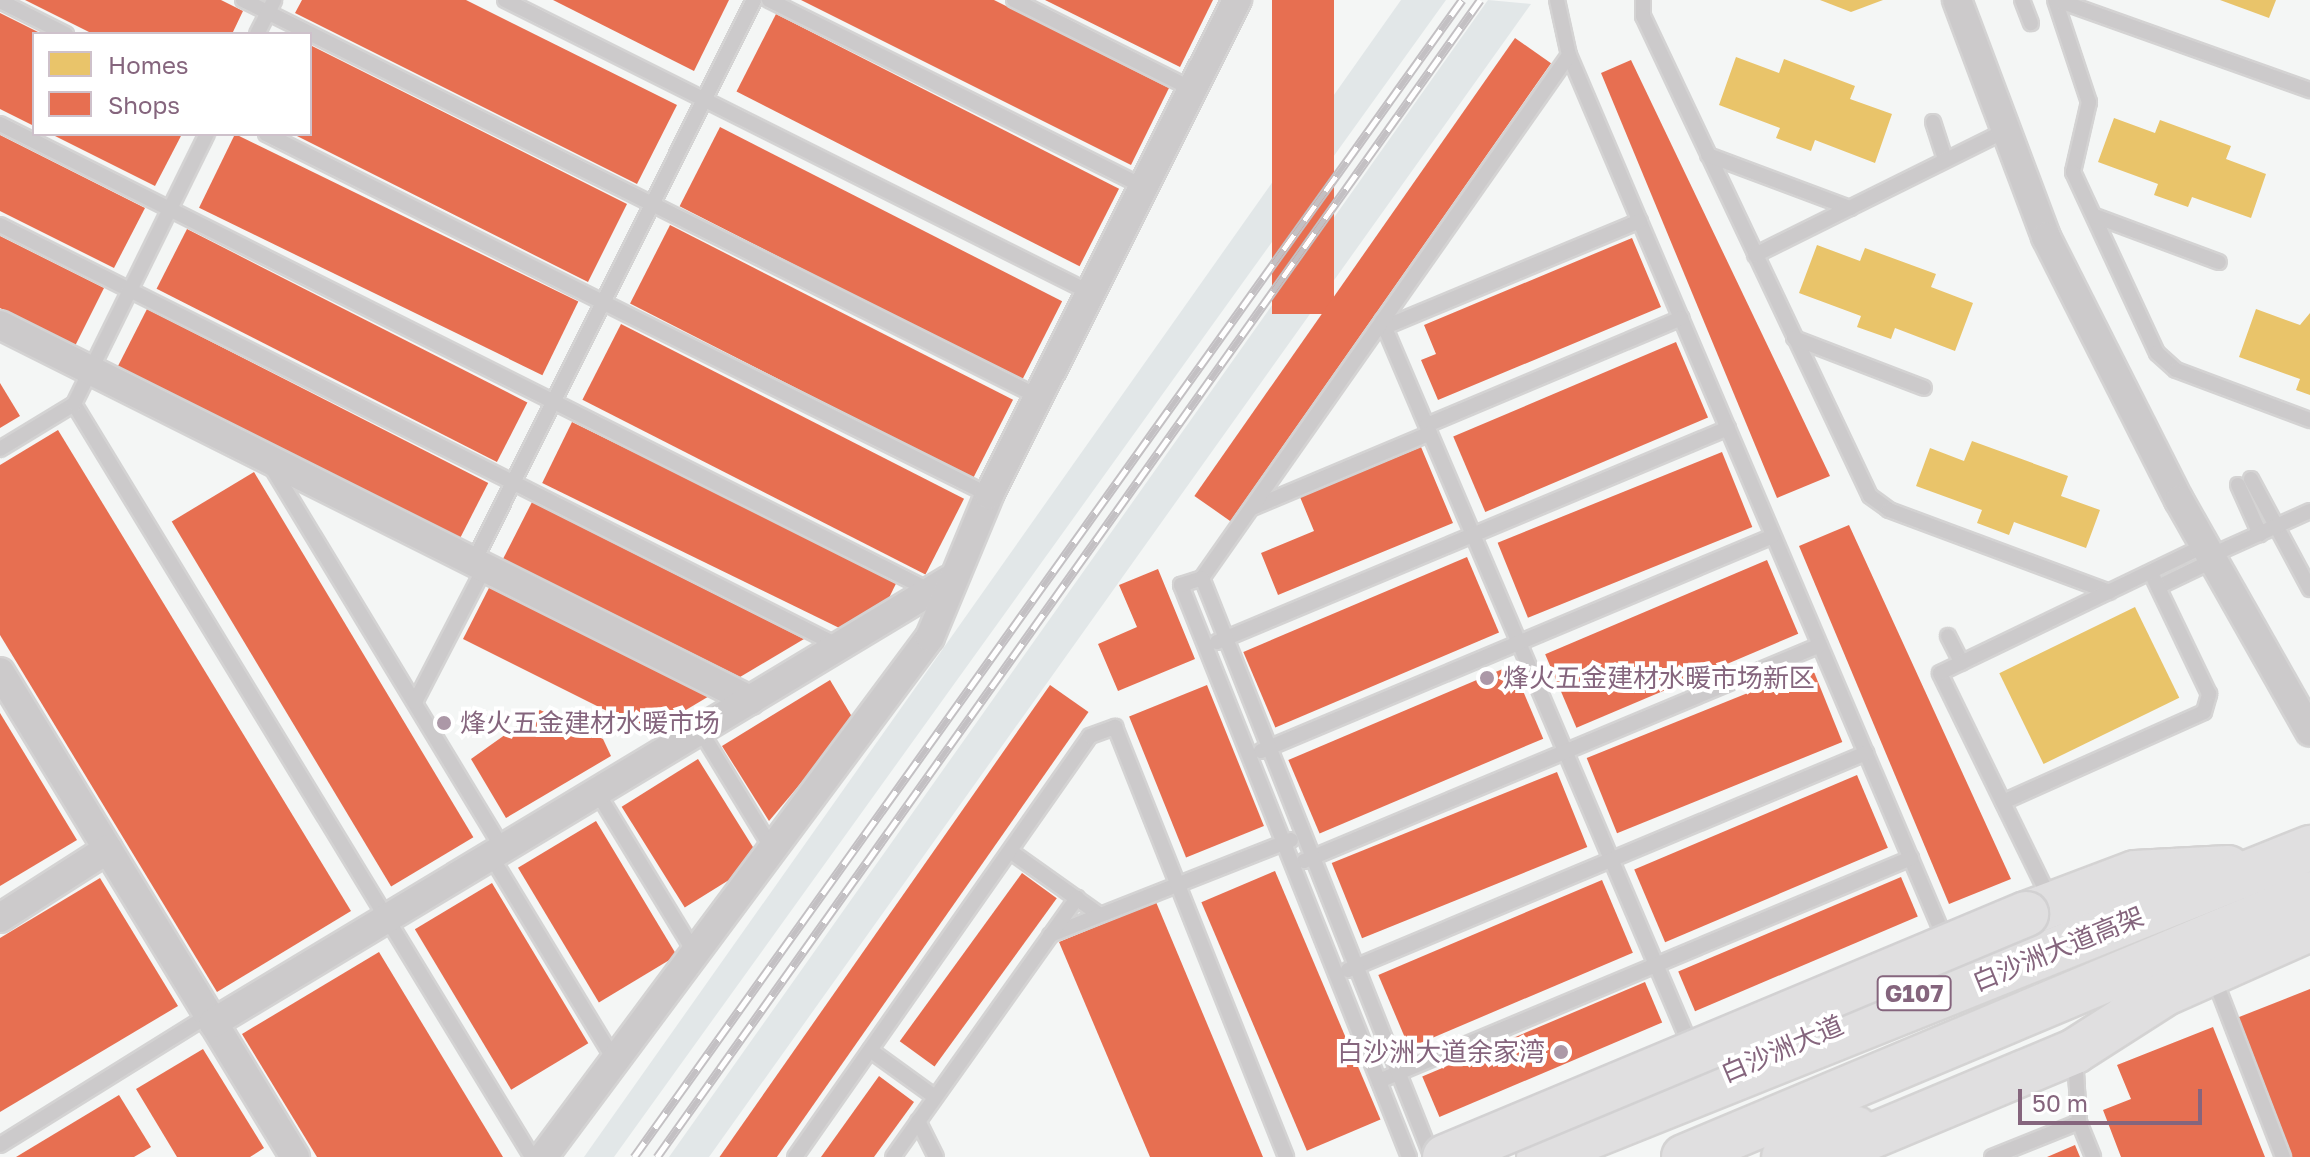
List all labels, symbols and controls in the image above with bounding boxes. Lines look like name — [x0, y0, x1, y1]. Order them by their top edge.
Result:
legend — [32, 32, 312, 136]
text: Homes — [108, 50, 189, 79]
text: Shops — [108, 90, 180, 119]
place label: 烽火五金建材水暖市场新区 — [1503, 662, 1815, 694]
marker: 烽火五金建材水暖市场新区 — [1478, 669, 1496, 687]
place label: 烽火五金建材水暖市场 — [460, 707, 720, 739]
marker: 烽火五金建材水暖市场 — [435, 714, 453, 732]
street label: 白沙洲大道高架 — [1968, 900, 2148, 998]
road number: G107 — [1876, 973, 1952, 1013]
street label: 白沙洲大道 — [1716, 1009, 1848, 1089]
place label: 白沙洲大道余家湾 — [1337, 1036, 1545, 1068]
marker: 白沙洲大道余家湾 — [1552, 1043, 1570, 1061]
scale bar — [2022, 1073, 2206, 1123]
text: 50 m — [2032, 1088, 2088, 1117]

